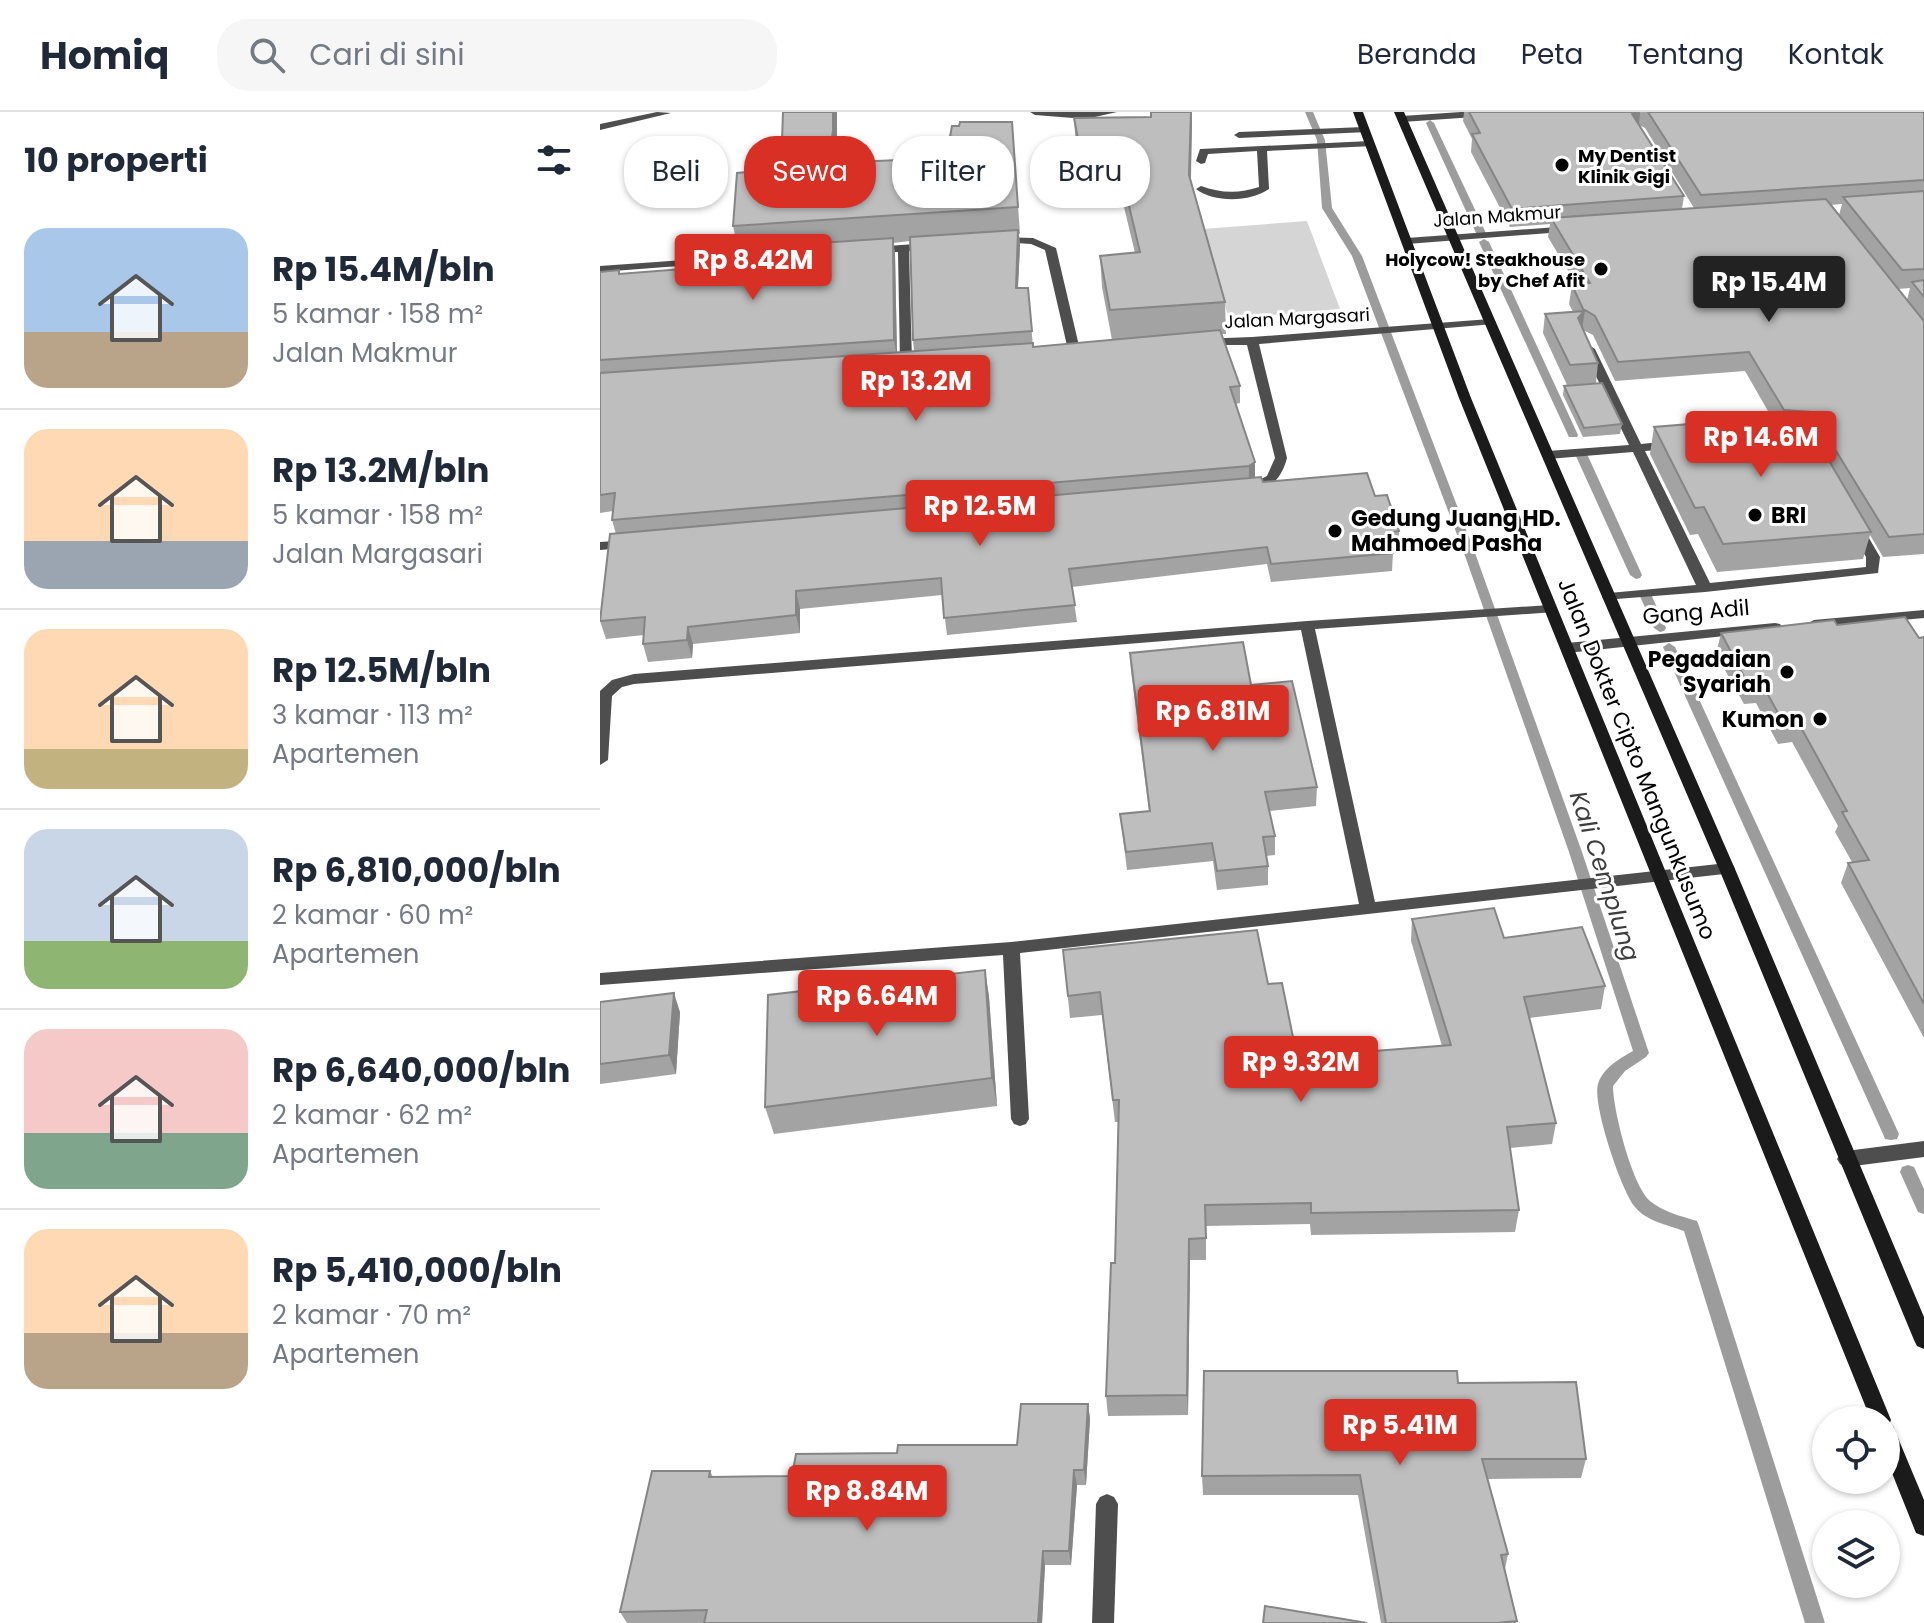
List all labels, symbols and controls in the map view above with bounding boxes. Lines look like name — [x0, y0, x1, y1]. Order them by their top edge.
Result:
search box — [217, 19, 777, 91]
text: Homiq — [40, 29, 169, 82]
icon: search — [245, 33, 289, 77]
text: Cari di sini — [309, 33, 465, 76]
text: Beranda — [1357, 35, 1477, 74]
text: Peta — [1521, 35, 1583, 74]
text: Tentang — [1627, 35, 1744, 74]
text: Kontak — [1788, 35, 1884, 74]
text: 10 properti — [24, 136, 208, 184]
chip: Beli — [624, 136, 728, 208]
chip: Sewa — [744, 136, 876, 208]
chip: Filter — [892, 136, 1014, 208]
chip: Baru — [1030, 136, 1150, 208]
icon: filters — [532, 138, 576, 182]
place label: My Dentist Klinik Gigi — [1578, 143, 1676, 189]
marker: My Dentist Klinik Gigi — [1553, 156, 1571, 174]
street label: Jalan Makmur — [1432, 199, 1562, 233]
pin: Rp 8.42M — [670, 234, 836, 302]
text: Rp 8.42M — [693, 242, 813, 278]
text: Rp 15.4M/bln — [272, 245, 495, 293]
place label: Holycow! Steakhouse by Chef Afit — [1385, 247, 1585, 293]
pin: Rp 15.4M — [1686, 256, 1852, 324]
icon: home — [88, 260, 184, 356]
marker: Holycow! Steakhouse by Chef Afit — [1592, 260, 1610, 278]
text: Rp 15.4M — [1711, 264, 1827, 300]
text: 5 kamar · 158 m² — [272, 296, 483, 332]
street label: Jalan Margasari — [1223, 302, 1371, 334]
text: Jalan Makmur — [272, 335, 457, 371]
pin: Rp 13.2M — [833, 355, 999, 423]
text: Rp 13.2M — [860, 363, 972, 399]
pin: Rp 14.6M — [1678, 411, 1844, 479]
text: Rp 14.6M — [1703, 419, 1819, 455]
text: Rp 13.2M/bln — [272, 446, 489, 494]
icon: home — [88, 461, 184, 557]
pin: Rp 12.5M — [897, 480, 1063, 548]
text: Rp 12.5M — [924, 488, 1036, 524]
text: 5 kamar · 158 m² — [272, 497, 483, 533]
place label: BRI — [1771, 500, 1806, 531]
place label: Gedung Juang HD. Mahmoed Pasha — [1351, 503, 1561, 559]
marker: BRI — [1746, 506, 1764, 524]
marker: Gedung Juang HD. Mahmoed Pasha — [1326, 522, 1344, 540]
text: Jalan Margasari — [272, 536, 483, 572]
street label: Jalan Dokter Cipto Mangunkusumo — [1550, 574, 1724, 944]
street label: Gang Adil — [1641, 592, 1751, 632]
place label: Pegadaian Syariah — [1648, 644, 1771, 700]
text: Rp 12.5M/bln — [272, 646, 491, 694]
icon: home — [88, 661, 184, 757]
marker: Pegadaian Syariah — [1778, 663, 1796, 681]
pin: Rp 6.81M — [1130, 685, 1296, 753]
text: Rp 6.81M — [1156, 693, 1270, 729]
text: 3 kamar · 113 m² — [272, 697, 473, 733]
place label: Kumon — [1722, 704, 1804, 735]
marker: Kumon — [1811, 710, 1829, 728]
text: Apartemen — [272, 736, 420, 772]
water label: Kali Cemplung — [1562, 787, 1648, 965]
text: Rp 6,810,000/bln — [272, 846, 561, 894]
icon: home — [88, 861, 184, 957]
text: 2 kamar · 60 m² — [272, 897, 473, 933]
text: Apartemen — [272, 936, 420, 972]
pin: Rp 6.64M — [794, 970, 960, 1038]
text: Rp 6.64M — [816, 978, 938, 1014]
pin: Rp 9.32M — [1218, 1036, 1384, 1104]
text: Rp 9.32M — [1242, 1044, 1360, 1080]
text: Rp 6,640,000/bln — [272, 1046, 570, 1094]
icon: home — [88, 1061, 184, 1157]
text: 2 kamar · 62 m² — [272, 1097, 472, 1133]
text: Apartemen — [272, 1136, 420, 1172]
text: Rp 5,410,000/bln — [272, 1246, 562, 1294]
icon: home — [88, 1261, 184, 1357]
text: 2 kamar · 70 m² — [272, 1297, 471, 1333]
text: Apartemen — [272, 1336, 420, 1372]
pin: Rp 5.41M — [1317, 1399, 1483, 1467]
map controls — [1812, 1406, 1900, 1598]
button: locate — [1812, 1406, 1900, 1494]
text: Rp 5.41M — [1342, 1407, 1458, 1443]
pin: Rp 8.84M — [784, 1465, 950, 1533]
text: Rp 8.84M — [806, 1473, 928, 1509]
button: layers — [1812, 1510, 1900, 1598]

